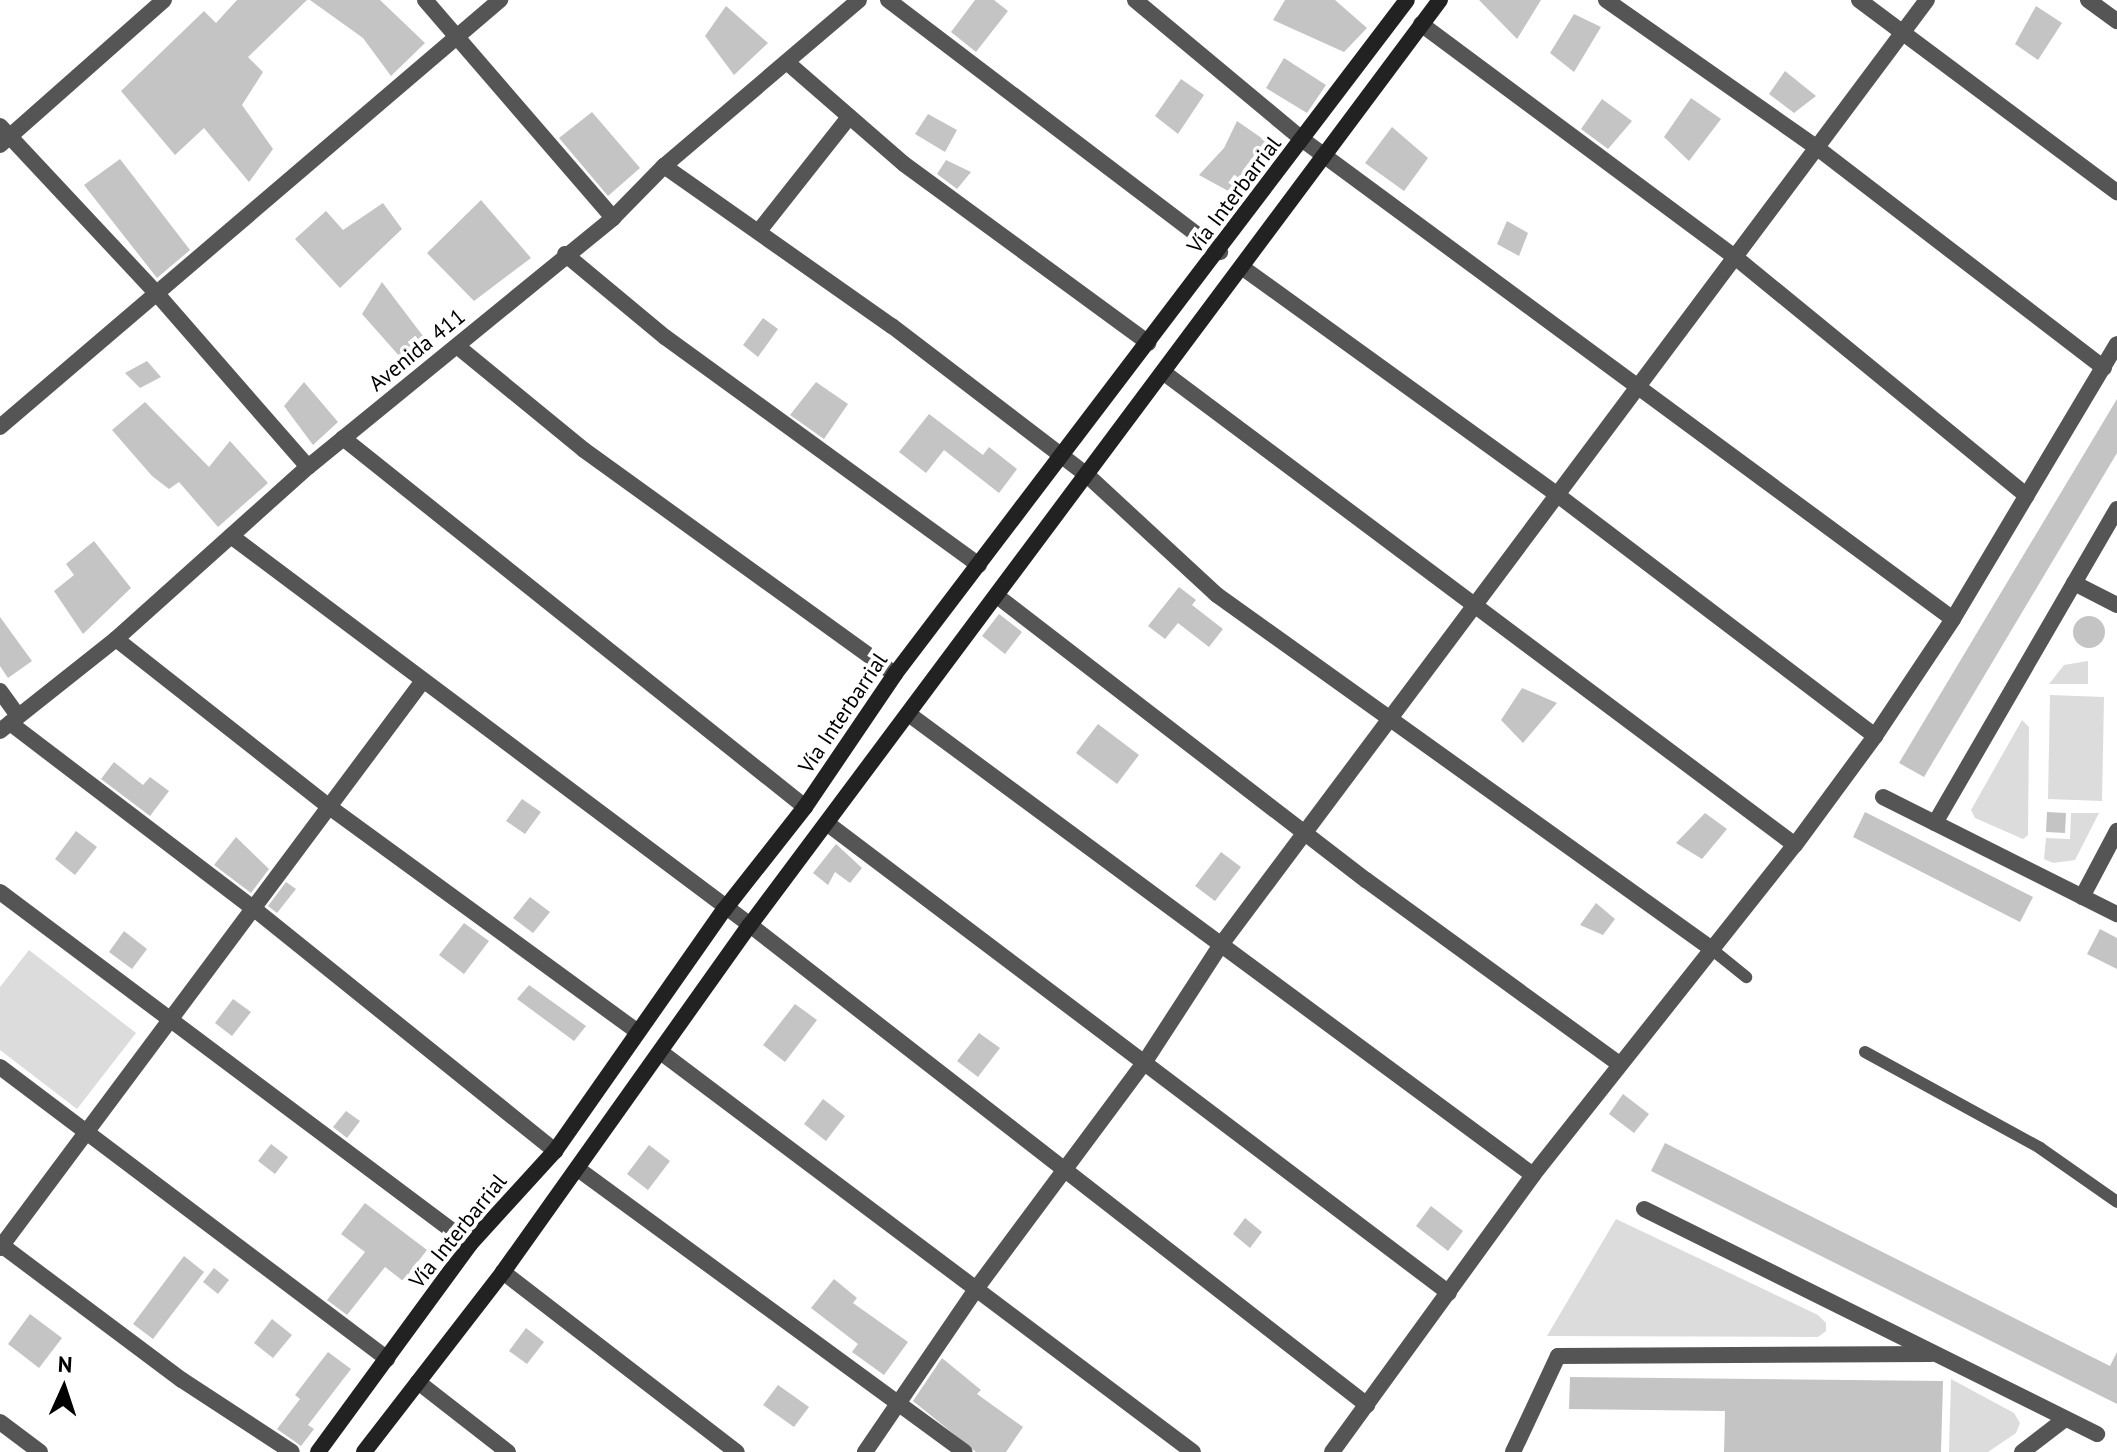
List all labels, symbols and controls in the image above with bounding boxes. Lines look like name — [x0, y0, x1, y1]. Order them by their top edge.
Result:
street label: Vía Interbarrial — [1181, 131, 1287, 259]
street label: Avenida 411 — [364, 303, 470, 397]
street label: Vía Interbarrial — [793, 648, 893, 778]
street label: Vía Interbarrial — [404, 1169, 512, 1293]
north arrow — [24, 1348, 104, 1428]
text: N — [57, 1350, 73, 1378]

